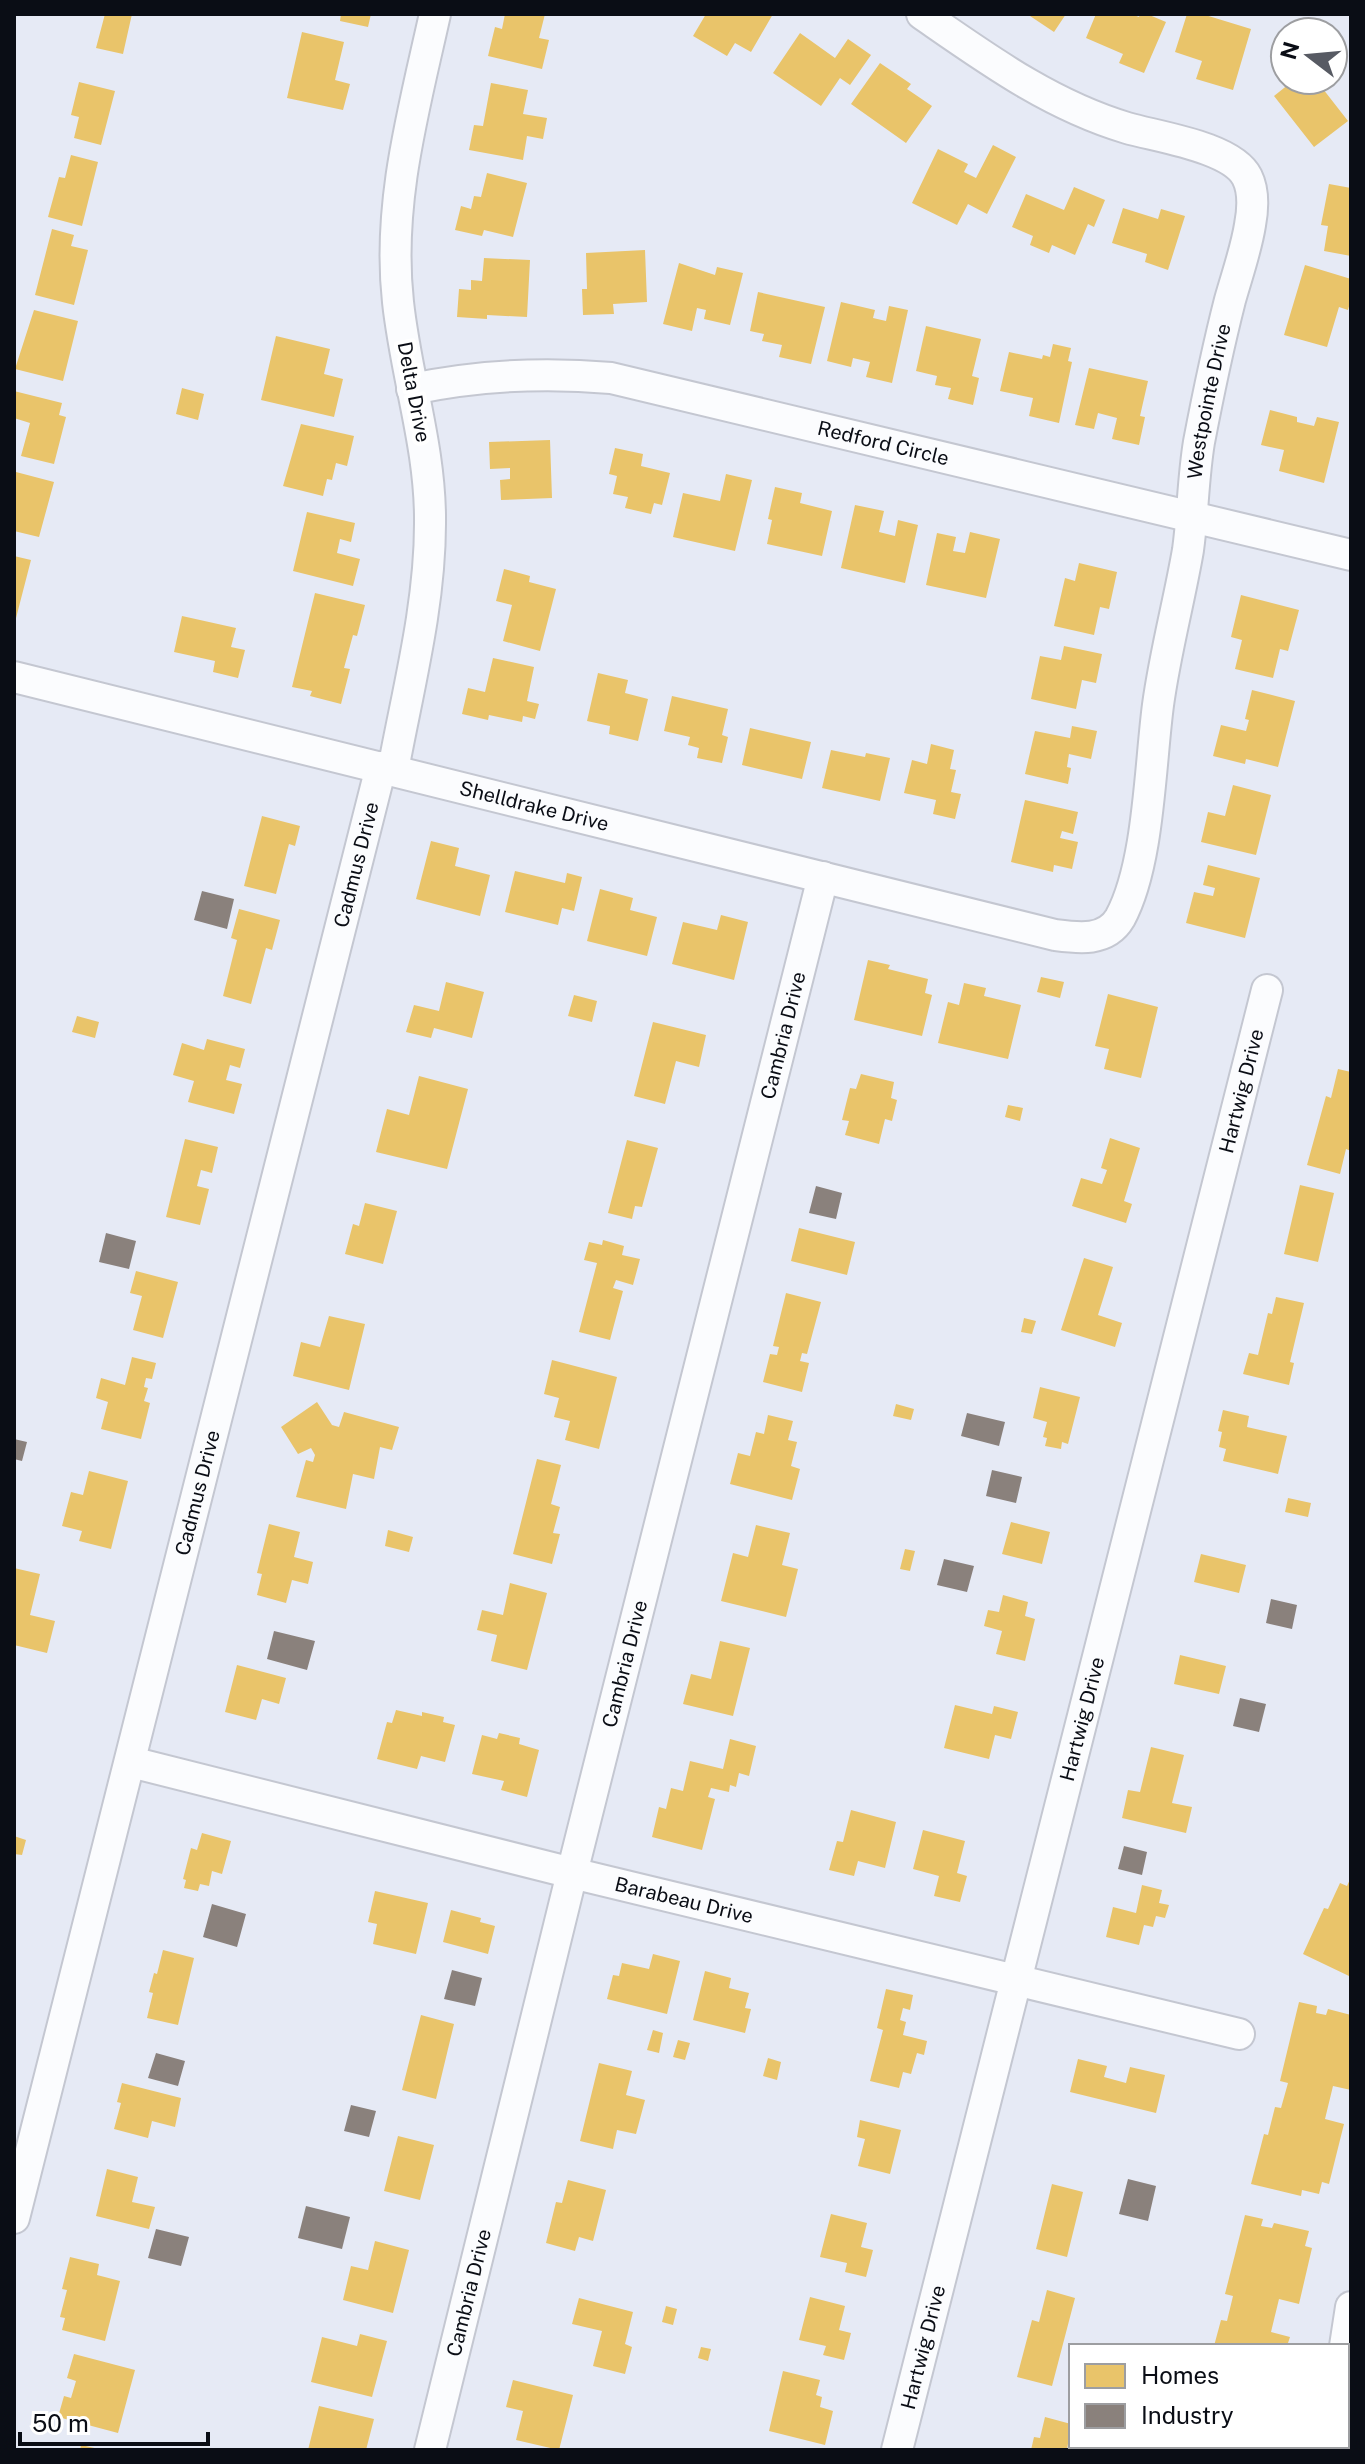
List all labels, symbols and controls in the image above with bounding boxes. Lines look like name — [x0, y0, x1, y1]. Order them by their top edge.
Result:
north arrow — [1269, 16, 1349, 96]
text: N — [1275, 39, 1305, 62]
street label: Westpointe Drive — [1182, 321, 1236, 480]
street label: Delta Drive — [392, 340, 436, 444]
street label: Redford Circle — [815, 416, 951, 470]
street label: Shelldrake Drive — [457, 776, 611, 836]
street label: Cadmus Drive — [329, 799, 384, 930]
street label: Cambria Drive — [755, 969, 811, 1102]
street label: Hartwig Drive — [1214, 1026, 1269, 1156]
street label: Cadmus Drive — [170, 1428, 225, 1558]
street label: Cambria Drive — [597, 1598, 652, 1730]
street label: Hartwig Drive — [1055, 1654, 1110, 1784]
street label: Barabeau Drive — [612, 1872, 756, 1928]
street label: Cambria Drive — [441, 2226, 496, 2359]
street label: Hartwig Drive — [896, 2283, 950, 2412]
legend — [1069, 2344, 1349, 2448]
text: Homes — [1141, 2361, 1219, 2389]
scale bar — [20, 2396, 208, 2446]
text: Industry — [1141, 2401, 1234, 2429]
text: 50 m — [32, 2409, 89, 2437]

